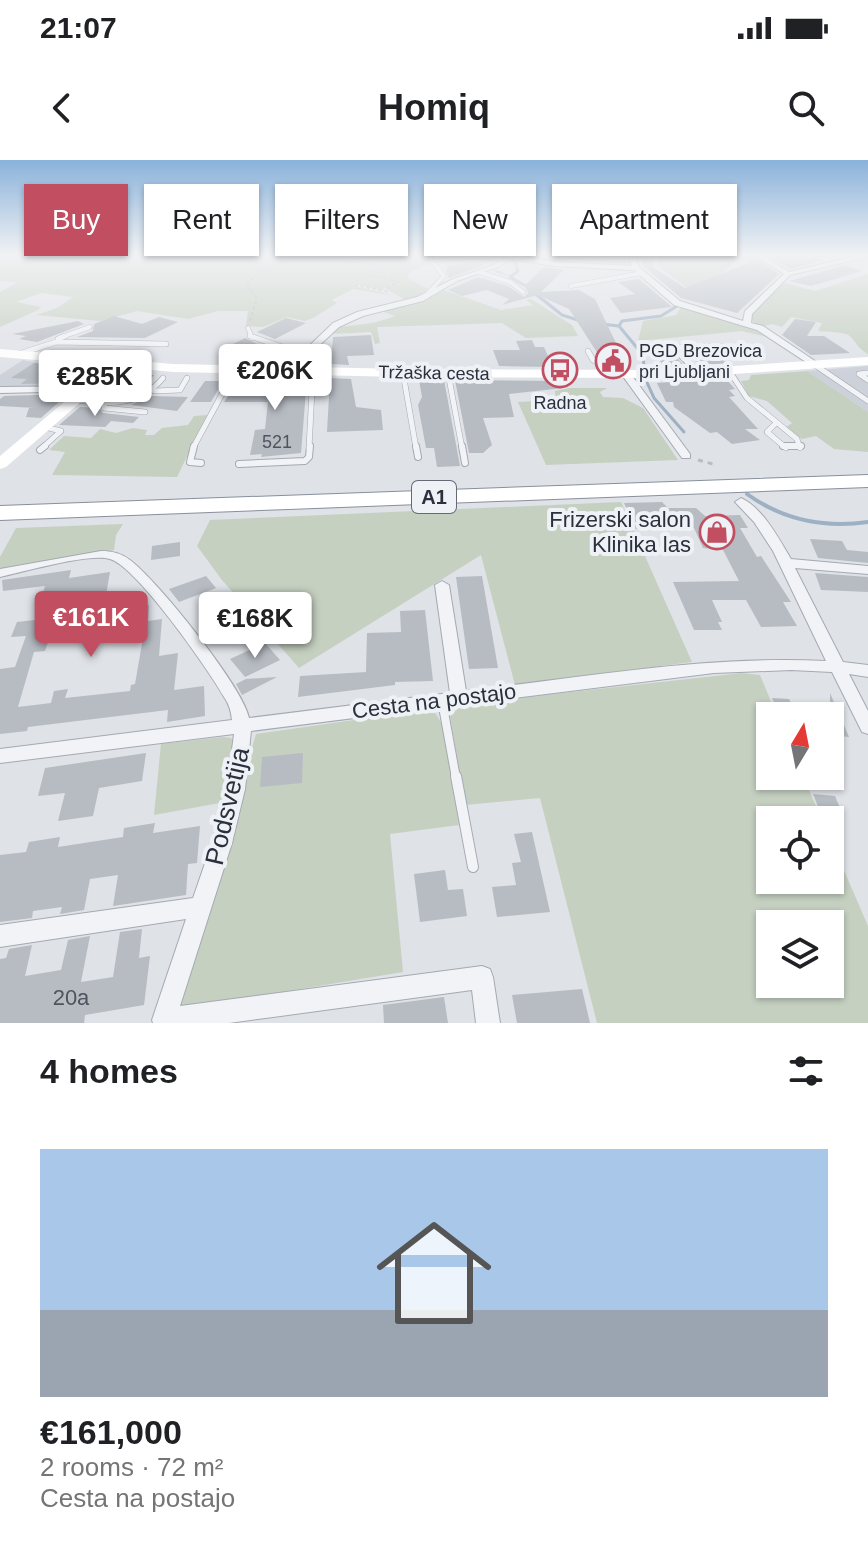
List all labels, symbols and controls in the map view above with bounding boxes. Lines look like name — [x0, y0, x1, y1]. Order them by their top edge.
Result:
text: 21:07 — [40, 11, 117, 44]
icon: back — [40, 86, 84, 130]
icon: search — [784, 86, 828, 130]
text: Homiq — [378, 87, 490, 128]
chip: Buy — [24, 184, 128, 256]
chip: Rent — [144, 184, 259, 256]
chip: Filters — [275, 184, 408, 256]
chip: New — [424, 184, 536, 256]
chip: Apartment — [552, 184, 737, 256]
place label: PGD Brezovica pri Ljubljani — [639, 341, 763, 382]
public building icon: PGD Brezovica pri Ljubljani — [594, 342, 632, 380]
pin: €206K — [219, 344, 331, 412]
pin: €285K — [39, 350, 151, 418]
bus stop icon: Radna — [541, 351, 579, 389]
text: €206K — [237, 355, 313, 385]
text: €285K — [57, 361, 133, 391]
street label: Tržaška cesta — [378, 362, 491, 384]
place label: Radna — [533, 393, 588, 413]
house number: 521 — [262, 432, 292, 452]
road number: A1 — [412, 481, 456, 513]
place label: Frizerski salon Klinika las — [549, 507, 691, 557]
shop icon: Frizerski salon Klinika las — [698, 513, 736, 551]
pin: €161K — [35, 591, 147, 659]
pin: €168K — [199, 592, 311, 660]
text: €161K — [53, 602, 129, 632]
text: €168K — [217, 603, 293, 633]
street label: Cesta na postajo — [351, 679, 517, 723]
north arrow — [756, 702, 844, 790]
map controls — [756, 702, 844, 998]
street label: Podsvetija — [199, 744, 255, 868]
button: locate — [756, 806, 844, 894]
button: layers — [756, 910, 844, 998]
house number: 20a — [53, 985, 90, 1010]
icon: filters — [784, 1049, 828, 1093]
text: 4 homes — [40, 1052, 178, 1090]
icon: home — [362, 1201, 506, 1345]
text: €161,000 — [40, 1413, 182, 1451]
text: 2 rooms · 72 m² — [40, 1452, 224, 1482]
text: Cesta na postajo — [40, 1483, 235, 1513]

